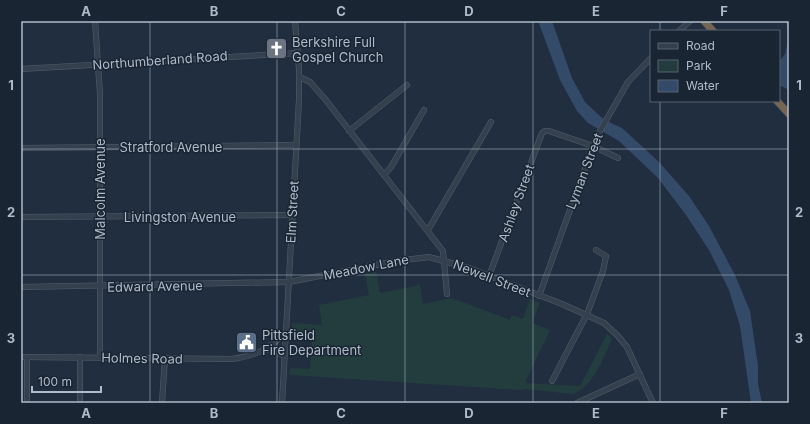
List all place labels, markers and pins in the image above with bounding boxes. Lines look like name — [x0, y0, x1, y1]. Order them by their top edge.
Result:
place label: Berkshire Full Gospel Church — [292, 34, 383, 65]
church icon: Berkshire Full Gospel Church — [264, 36, 290, 62]
place label: Pittsfield Fire Department — [262, 327, 361, 358]
public building icon: Pittsfield Fire Department — [233, 329, 259, 355]

